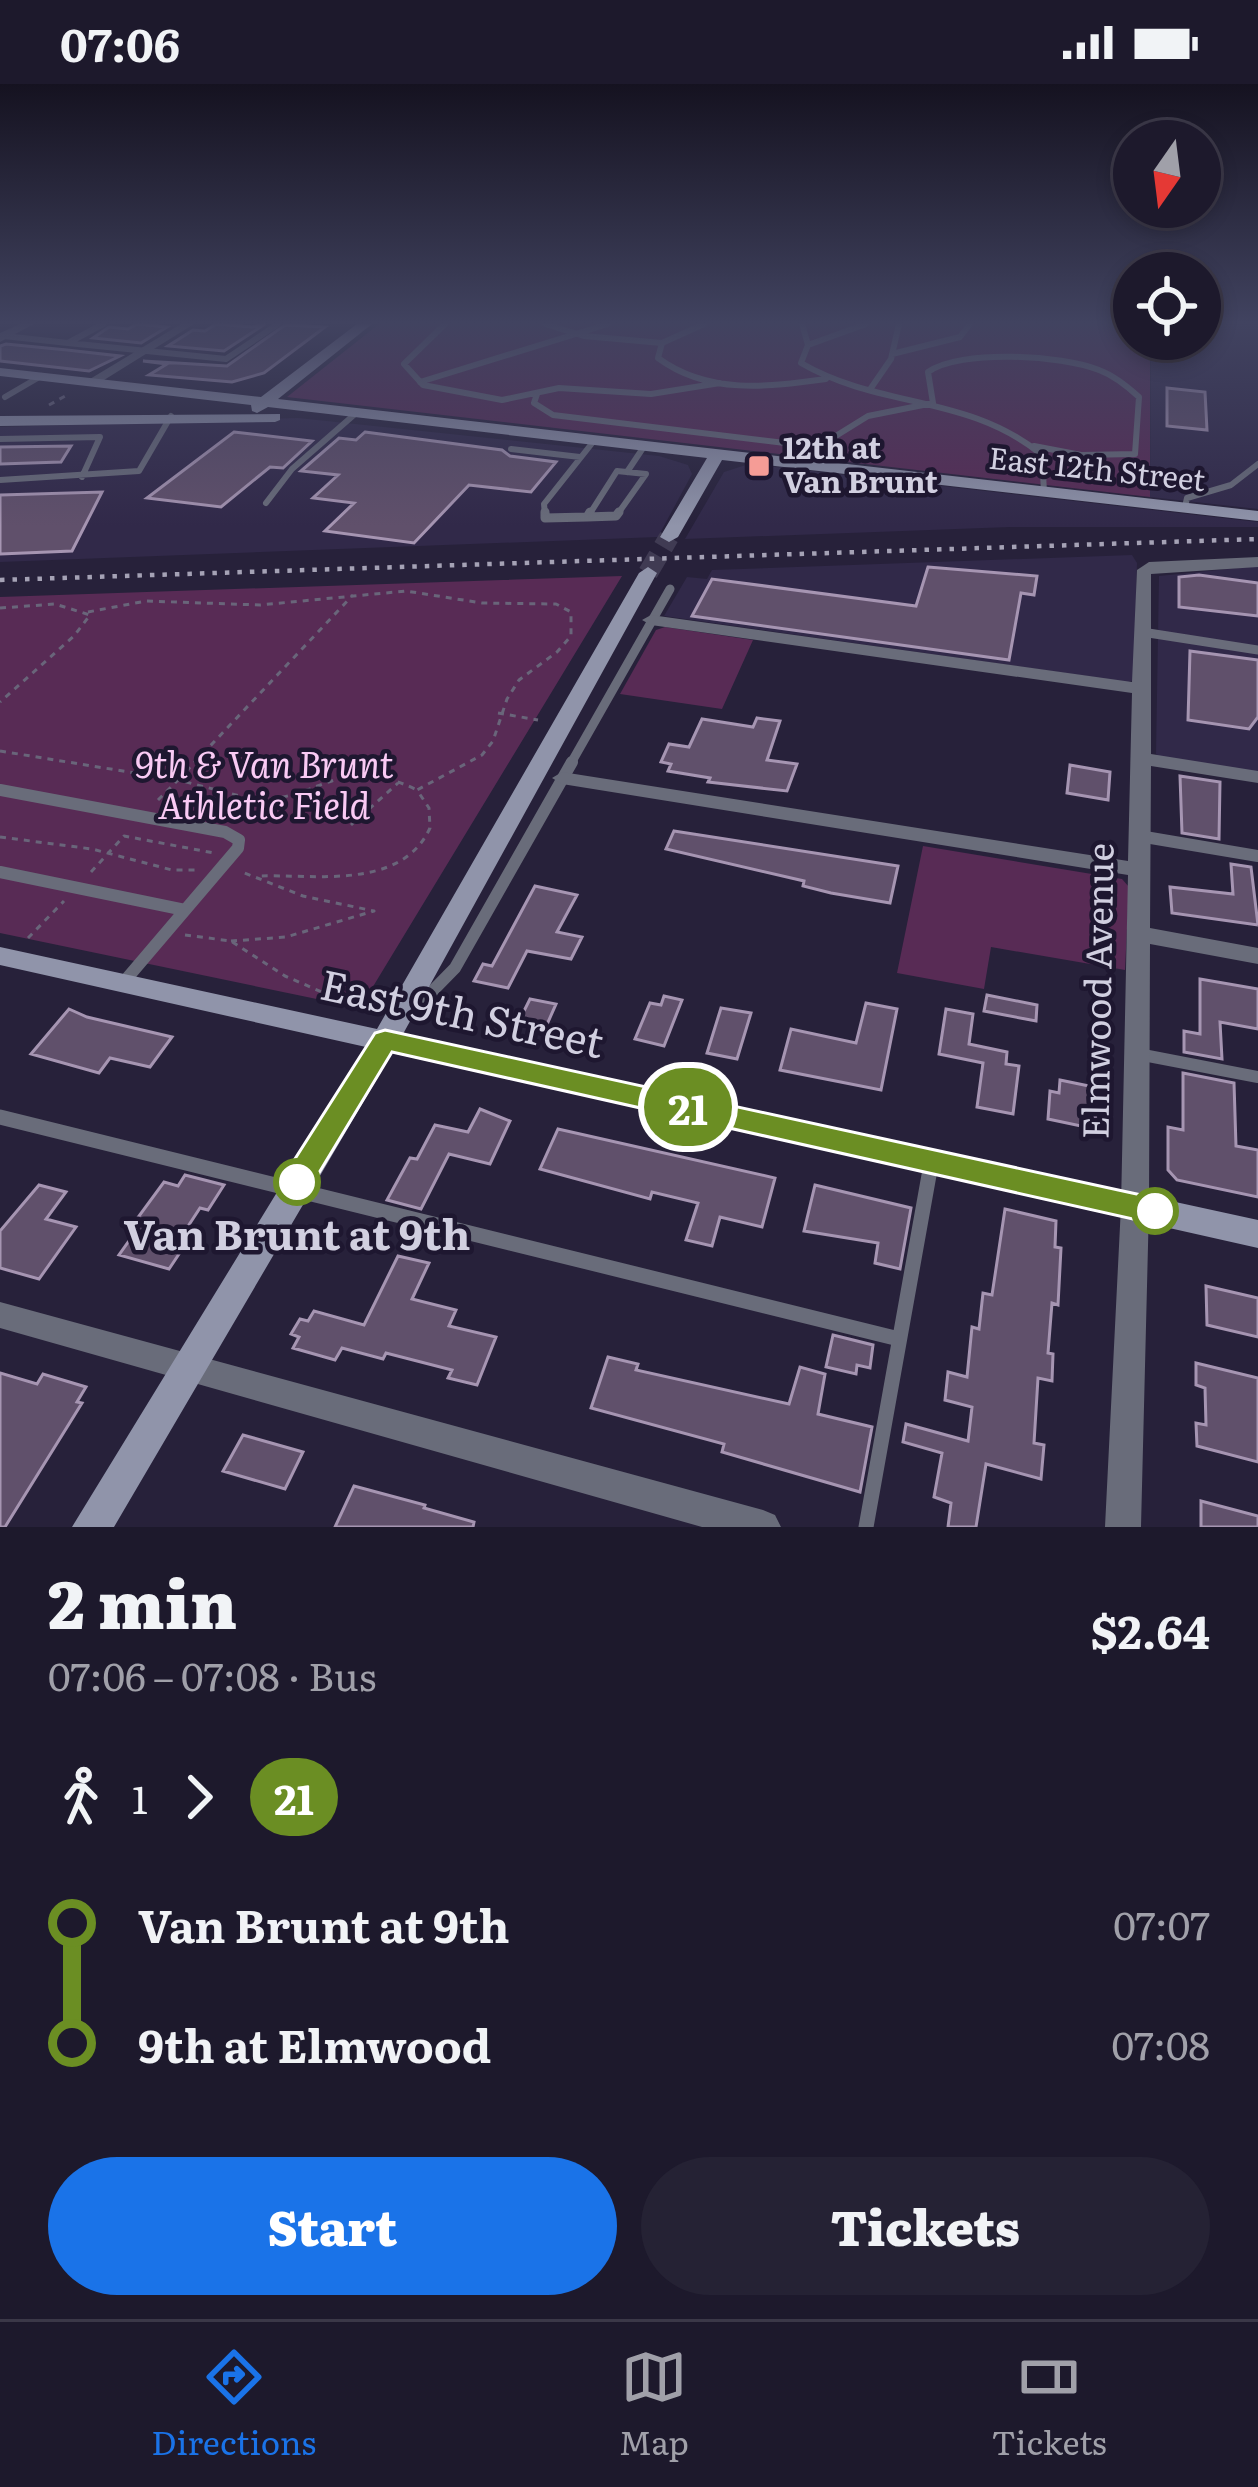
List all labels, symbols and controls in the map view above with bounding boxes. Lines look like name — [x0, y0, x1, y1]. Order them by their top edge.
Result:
text: 07:06 — [60, 9, 180, 76]
north arrow — [1113, 120, 1221, 228]
map controls — [1113, 120, 1221, 360]
button: locate — [1113, 252, 1221, 360]
place label: 12th at Van Brunt — [783, 424, 939, 502]
street label: East 12th Street — [987, 434, 1208, 500]
marker: 12th at Van Brunt — [746, 453, 772, 479]
park label: 9th & Van Brunt Athletic Field — [134, 736, 394, 830]
street label: Elmwood Avenue — [1066, 842, 1125, 1140]
street label: East 9th Street — [315, 951, 610, 1071]
line badge: 21 — [634, 1068, 742, 1146]
text: 21 — [668, 1076, 708, 1138]
marker: Van Brunt at 9th — [275, 1160, 319, 1204]
unlabelled marker — [1133, 1189, 1177, 1233]
place label: Van Brunt at 9th — [124, 1201, 470, 1263]
text: 2 min — [48, 1551, 237, 1649]
text: $2.64 — [1091, 1596, 1210, 1663]
text: 07:06 – 07:08 · Bus — [48, 1645, 376, 1703]
icon: walk — [48, 1764, 114, 1830]
icon: forward — [166, 1764, 232, 1830]
text: 21 — [274, 1766, 314, 1828]
text: 1 — [132, 1768, 148, 1826]
text: Van Brunt at 9th — [138, 1890, 510, 1957]
text: 07:07 — [1113, 1894, 1210, 1952]
text: 9th at Elmwood — [138, 2010, 491, 2077]
text: 07:08 — [1111, 2014, 1210, 2072]
button: Start — [48, 2157, 617, 2295]
button: Tickets — [641, 2157, 1210, 2295]
tab: Directions — [151, 2344, 316, 2465]
tab: Map — [619, 2344, 689, 2465]
tab: Tickets — [992, 2344, 1107, 2465]

